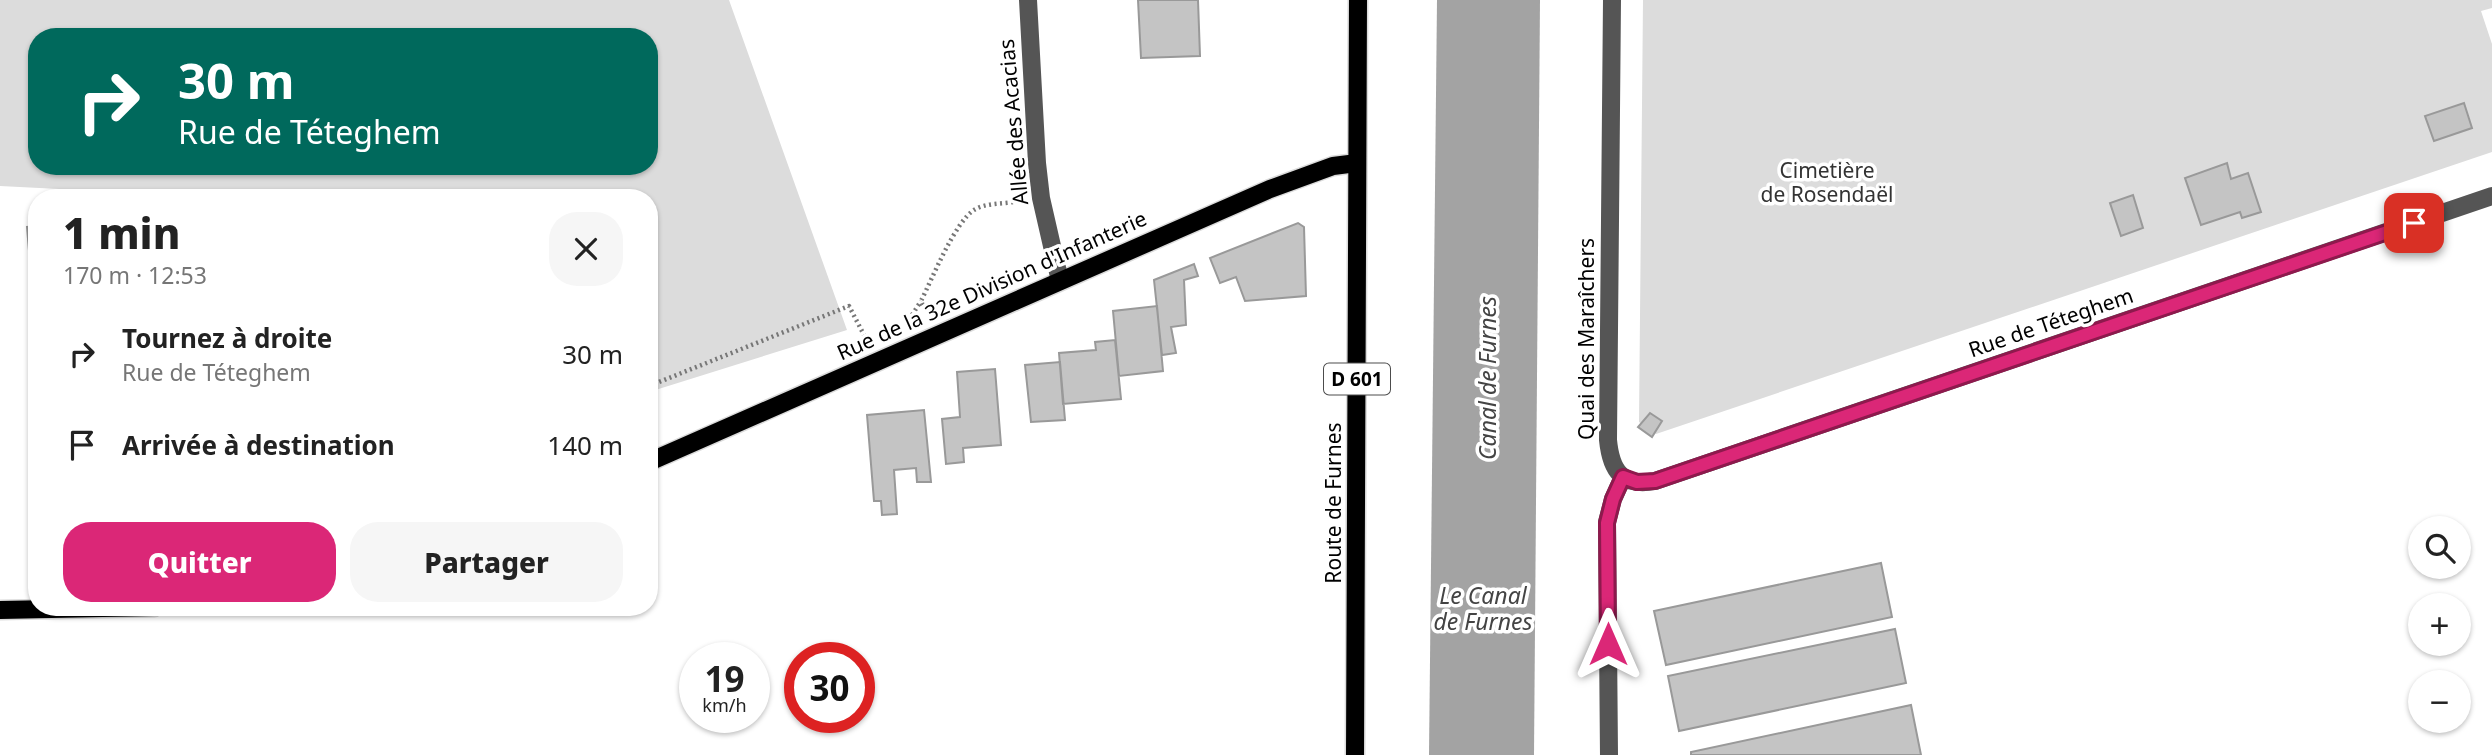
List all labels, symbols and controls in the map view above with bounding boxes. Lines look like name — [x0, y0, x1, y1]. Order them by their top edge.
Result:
street label: Allée des Acacias — [992, 38, 1034, 206]
text: 30 m — [178, 47, 295, 113]
icon: right — [63, 56, 154, 147]
text: Rue de Téteghem — [178, 110, 441, 153]
park label: Cimetière de Rosendaël — [1761, 156, 1893, 208]
pin — [2384, 193, 2444, 253]
text: 1 min — [63, 204, 180, 261]
street label: Rue de la 32e Division d'Infanterie — [832, 204, 1151, 366]
icon: arrive — [2395, 204, 2433, 242]
button: close — [549, 212, 623, 286]
street label: Quai des Maraîchers — [1572, 238, 1600, 440]
text: 170 m · 12:53 — [63, 259, 207, 291]
street label: Rue de Téteghem — [1965, 281, 2137, 363]
water label: Canal de Furnes — [1471, 296, 1503, 460]
text: Tournez à droite — [122, 320, 332, 356]
icon: right — [63, 335, 101, 373]
text: 30 m — [562, 336, 623, 372]
text: Rue de Téteghem — [122, 356, 311, 388]
road number: D 601 — [1324, 364, 1390, 394]
street label: Route de Furnes — [1319, 422, 1347, 584]
icon: arrive — [63, 426, 101, 464]
text: Arrivée à destination — [122, 427, 395, 463]
text: 140 m — [547, 427, 623, 463]
map controls — [2408, 516, 2471, 733]
button: search — [2408, 516, 2471, 579]
button: Quitter — [63, 522, 336, 602]
button: Partager — [350, 522, 623, 602]
water label: Le Canal de Furnes — [1434, 579, 1533, 637]
button: + — [2408, 593, 2471, 656]
position arrow — [1571, 607, 1645, 681]
speed limit sign: 30 — [784, 642, 875, 733]
text: 19 — [704, 655, 745, 702]
button: − — [2408, 670, 2471, 733]
text: km/h — [702, 693, 747, 717]

